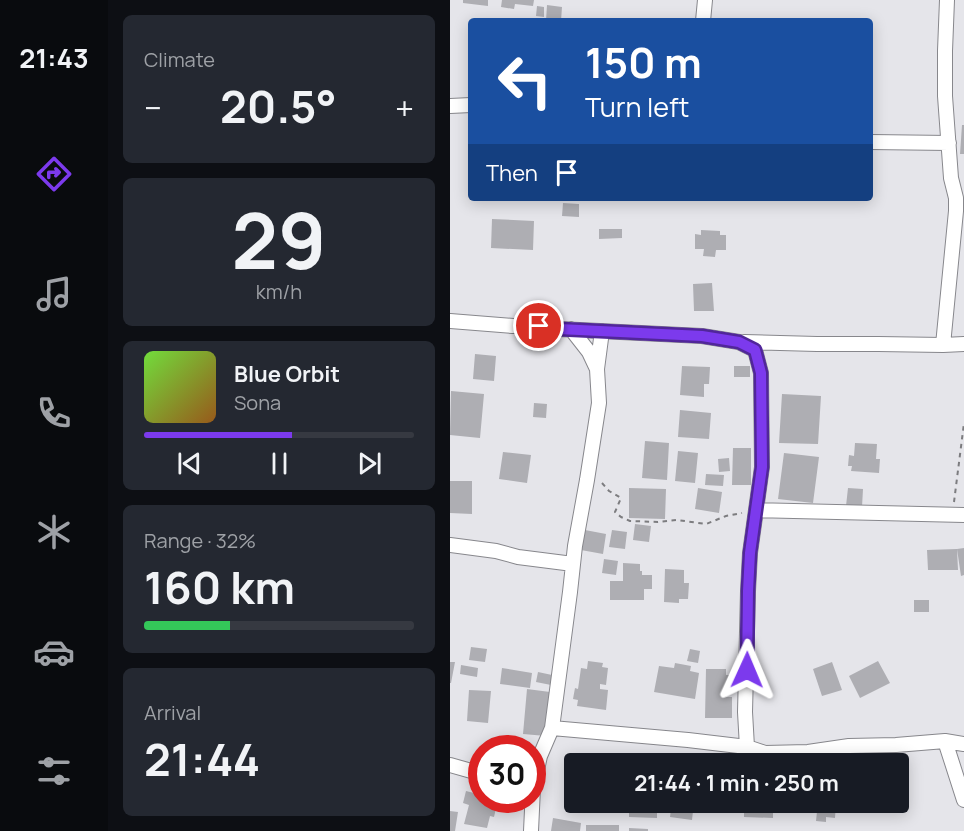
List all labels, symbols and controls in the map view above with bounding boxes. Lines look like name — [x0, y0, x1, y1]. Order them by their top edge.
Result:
text: 150 m — [585, 33, 702, 91]
text: 21:43 — [19, 39, 89, 76]
icon: left — [486, 42, 564, 120]
text: Climate — [144, 46, 215, 73]
text: 20.5° — [220, 75, 337, 137]
text: − — [144, 85, 162, 130]
text: + — [395, 85, 414, 130]
text: Turn left — [585, 88, 689, 125]
icon: directions — [33, 153, 75, 195]
icon: arrive — [550, 156, 583, 189]
text: Then — [486, 158, 538, 188]
text: 29 — [232, 186, 326, 292]
icon: music — [33, 273, 75, 315]
text: km/h — [256, 278, 302, 305]
pin — [513, 300, 564, 351]
icon: arrive — [522, 309, 555, 342]
text: Blue Orbit — [234, 359, 340, 389]
text: Sona — [234, 389, 281, 416]
icon: phone — [33, 392, 75, 434]
icon: previous — [173, 447, 206, 480]
icon: pause — [263, 447, 296, 480]
icon: next — [353, 447, 386, 480]
icon: climate — [33, 511, 75, 553]
text: Range · 32% — [144, 527, 256, 554]
text: 160 km — [144, 556, 295, 618]
icon: car — [33, 631, 75, 673]
position arrow — [715, 638, 779, 702]
text: Arrival — [144, 699, 201, 726]
text: 21:44 — [144, 728, 260, 790]
speed limit sign: 30 — [468, 735, 546, 813]
icon: filters — [33, 750, 75, 792]
text: 21:44 · 1 min · 250 m — [634, 768, 839, 798]

